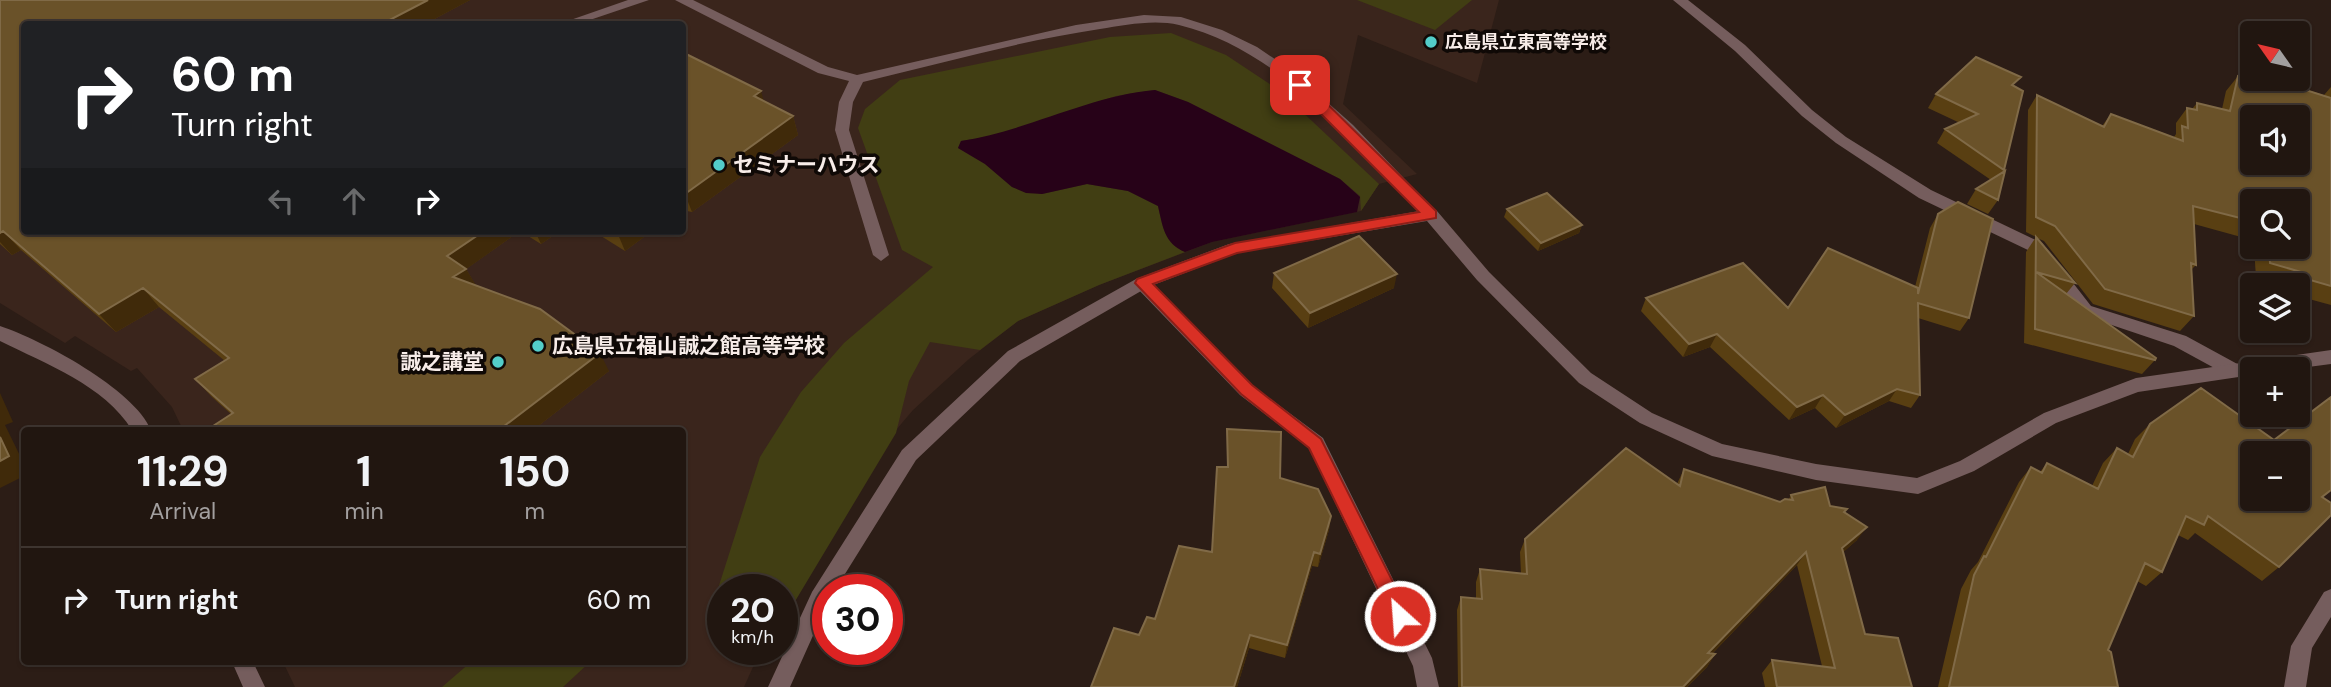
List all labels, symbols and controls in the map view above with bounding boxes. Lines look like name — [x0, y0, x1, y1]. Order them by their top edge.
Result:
north arrow — [2240, 21, 2310, 91]
map controls — [2240, 21, 2310, 511]
place label: 広島県立東高等学校 — [1445, 30, 1607, 54]
marker: 広島県立東高等学校 — [1423, 34, 1439, 50]
text: 60 m — [171, 42, 294, 106]
icon: right — [56, 49, 147, 140]
pin — [1270, 55, 1330, 115]
icon: arrive — [1281, 66, 1319, 104]
text: Turn right — [171, 104, 313, 146]
button: sound — [2240, 105, 2310, 175]
place label: セミナーハウス — [733, 151, 880, 179]
marker: セミナーハウス — [711, 157, 727, 173]
icon: left — [262, 182, 300, 220]
icon: ahead — [335, 182, 373, 220]
icon: right — [408, 182, 446, 220]
button: search — [2240, 189, 2310, 259]
button: layers — [2240, 273, 2310, 343]
place label: 広島県立福山誠之館高等学校 — [552, 332, 825, 360]
marker: 広島県立福山誠之館高等学校 — [530, 338, 546, 354]
place label: 誠之講堂 — [400, 348, 484, 376]
marker: 誠之講堂 — [490, 354, 506, 370]
button: + — [2240, 357, 2310, 427]
button: − — [2240, 441, 2310, 511]
text: 11:29 — [137, 444, 229, 499]
text: 1 — [356, 444, 372, 499]
text: 150 — [499, 444, 570, 499]
text: Arrival — [149, 496, 216, 526]
text: min — [344, 496, 384, 526]
text: m — [525, 496, 545, 526]
speed limit sign: 30 — [812, 574, 903, 665]
position arrow — [1363, 579, 1437, 653]
icon: right — [56, 581, 94, 619]
text: Turn right — [115, 583, 239, 617]
text: 60 m — [587, 583, 651, 617]
text: 20 — [730, 587, 775, 633]
text: km/h — [731, 625, 774, 649]

